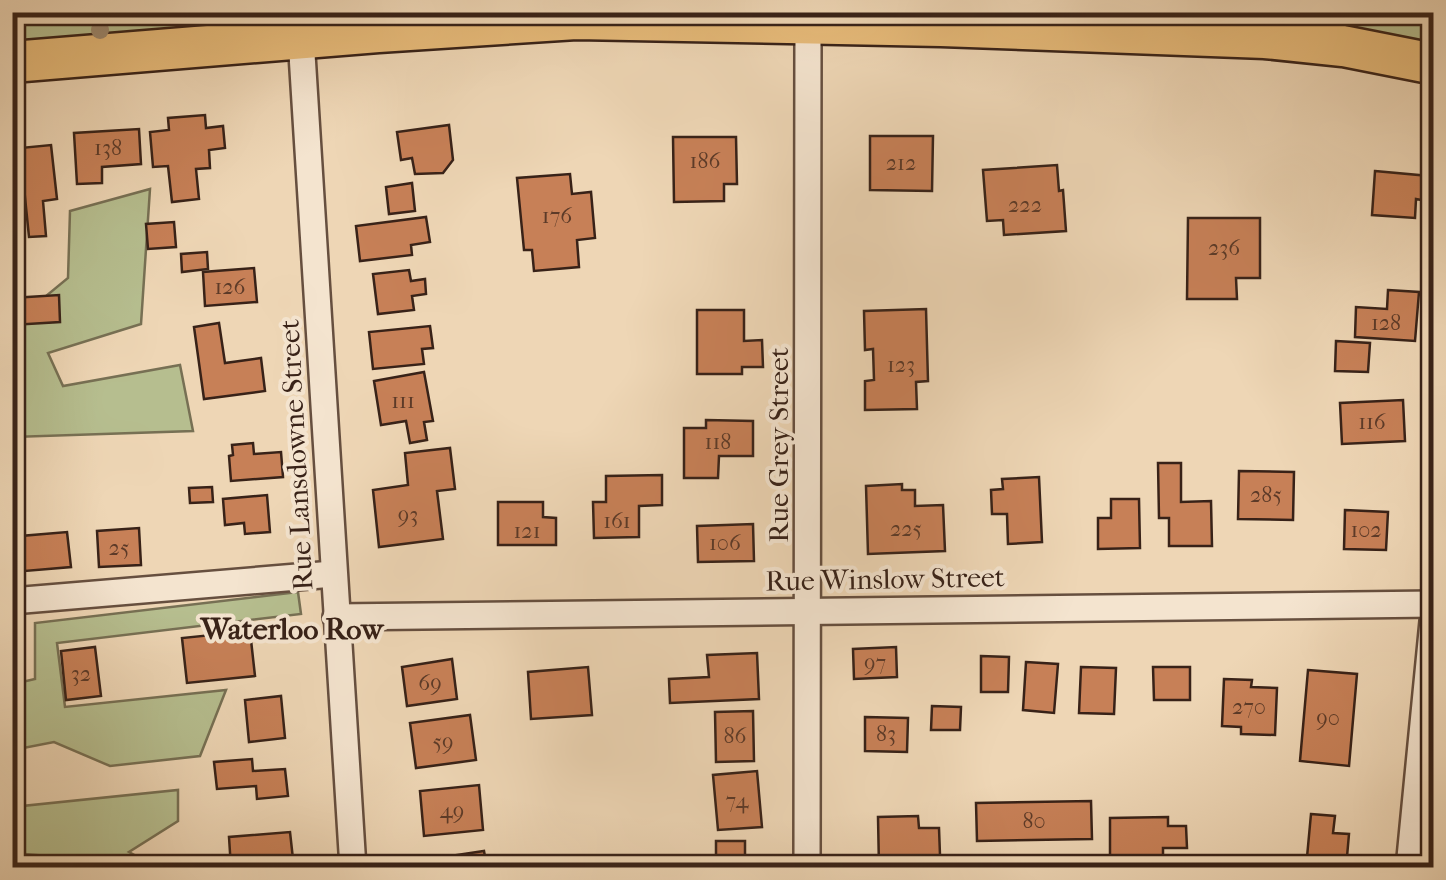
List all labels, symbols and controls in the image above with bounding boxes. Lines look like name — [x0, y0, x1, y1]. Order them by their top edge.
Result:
house number: 138 — [94, 135, 122, 161]
house number: 186 — [690, 148, 720, 174]
house number: 212 — [886, 150, 916, 176]
house number: 222 — [1008, 192, 1042, 218]
house number: 176 — [542, 203, 572, 229]
house number: 236 — [1208, 235, 1240, 261]
house number: 126 — [214, 274, 246, 300]
house number: 128 — [1371, 310, 1401, 336]
street label: Rue Lansdowne Street — [272, 319, 320, 591]
street label: Rue Grey Street — [762, 347, 795, 543]
house number: 123 — [887, 352, 915, 378]
house number: 111 — [391, 388, 415, 414]
house number: 116 — [1358, 409, 1386, 435]
house number: 118 — [705, 429, 731, 455]
house number: 285 — [1250, 482, 1282, 508]
house number: 93 — [398, 502, 418, 528]
house number: 161 — [603, 508, 631, 534]
house number: 225 — [890, 516, 922, 542]
house number: 102 — [1350, 517, 1382, 543]
house number: 121 — [513, 518, 541, 544]
house number: 106 — [709, 530, 741, 556]
house number: 25 — [109, 535, 129, 561]
street label: Rue Winslow Street — [765, 560, 1005, 598]
district label: Waterloo Row — [199, 612, 385, 647]
house number: 97 — [864, 650, 886, 676]
house number: 32 — [71, 661, 91, 687]
house number: 69 — [418, 670, 442, 696]
house number: 270 — [1232, 694, 1266, 720]
house number: 90 — [1316, 705, 1340, 731]
house number: 83 — [876, 721, 896, 747]
house number: 86 — [724, 723, 747, 749]
house number: 59 — [432, 729, 454, 755]
house number: 74 — [725, 788, 750, 814]
house number: 49 — [440, 798, 464, 824]
house number: 80 — [1022, 808, 1046, 834]

